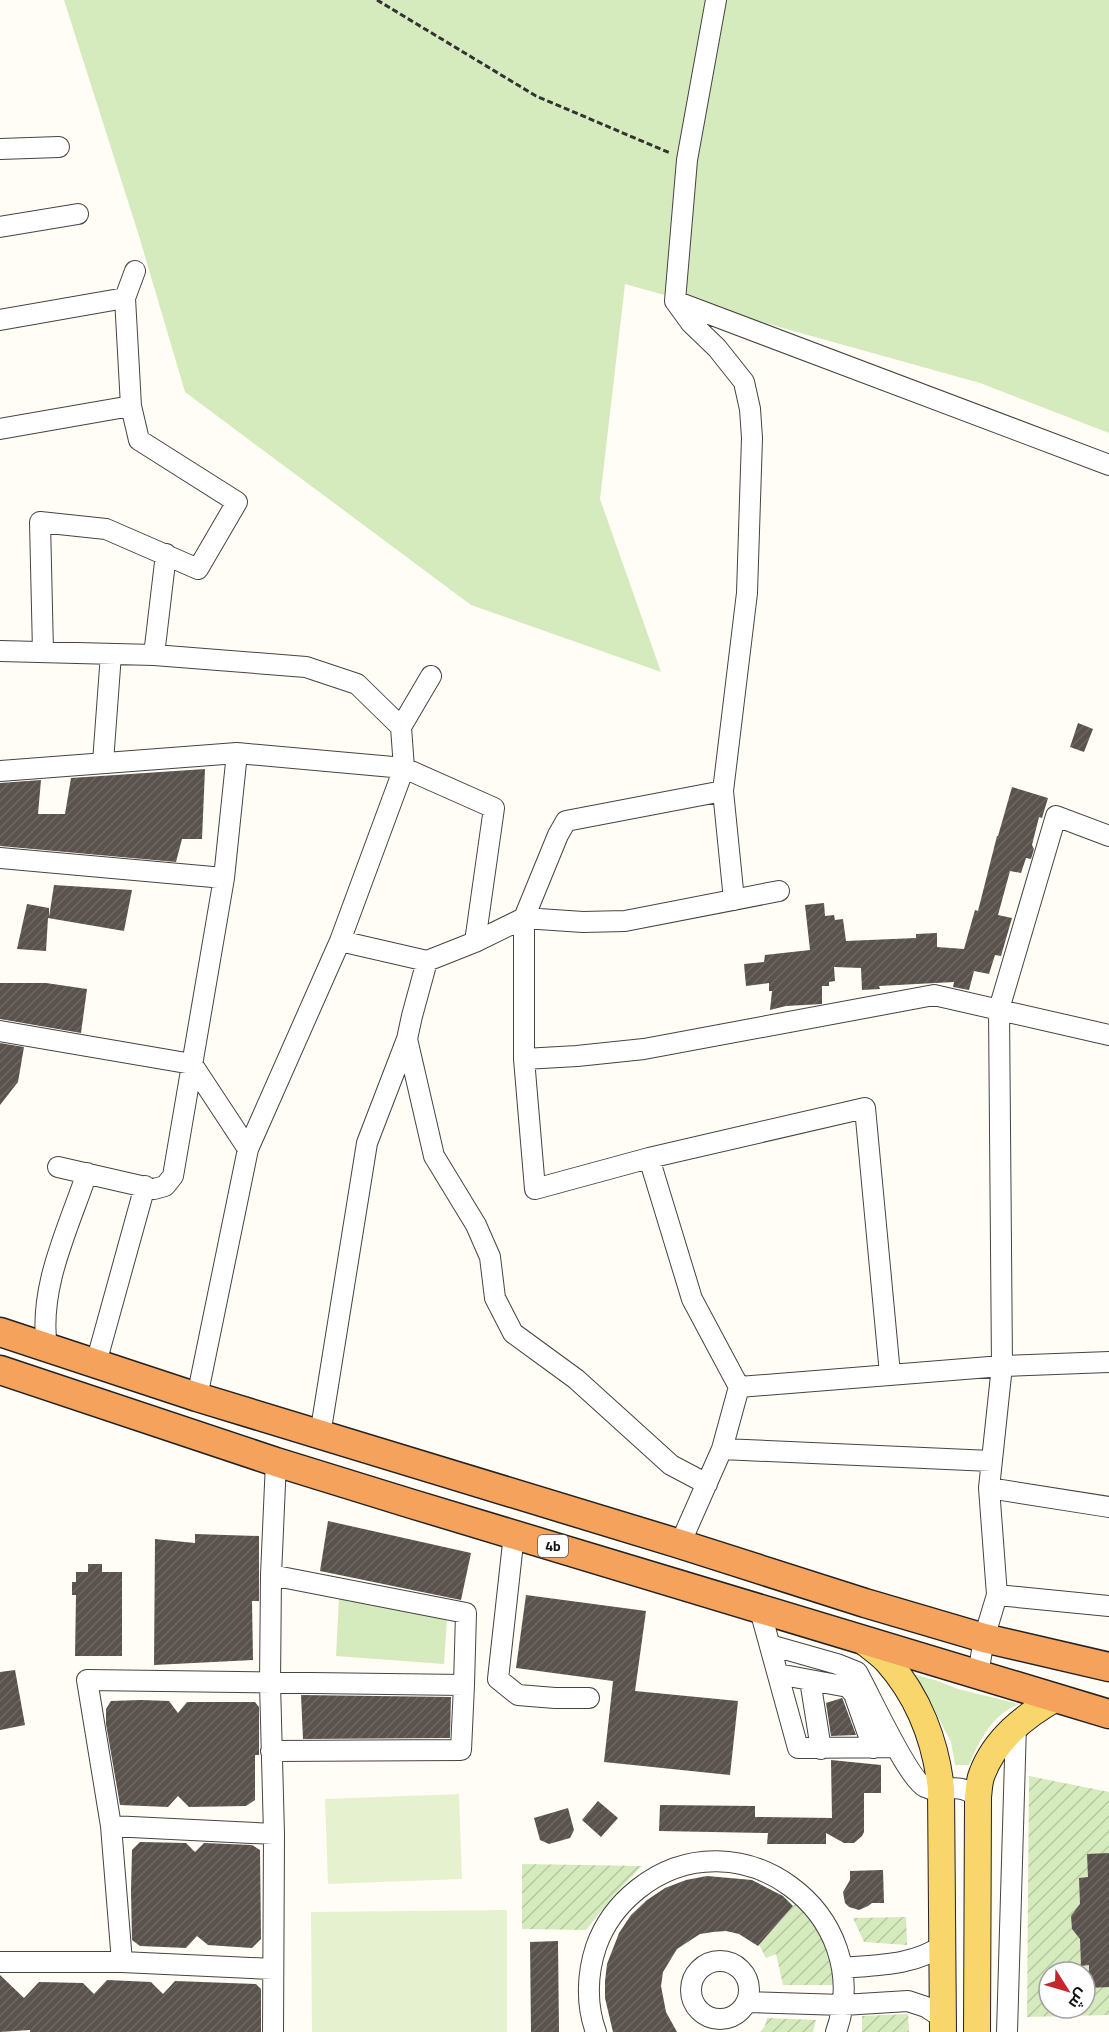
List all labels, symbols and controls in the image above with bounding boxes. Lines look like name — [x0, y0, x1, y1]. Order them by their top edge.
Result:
road number: 4b — [538, 1535, 568, 1557]
north arrow — [1037, 1960, 1097, 2020]
text: ش — [1061, 1982, 1097, 2016]

